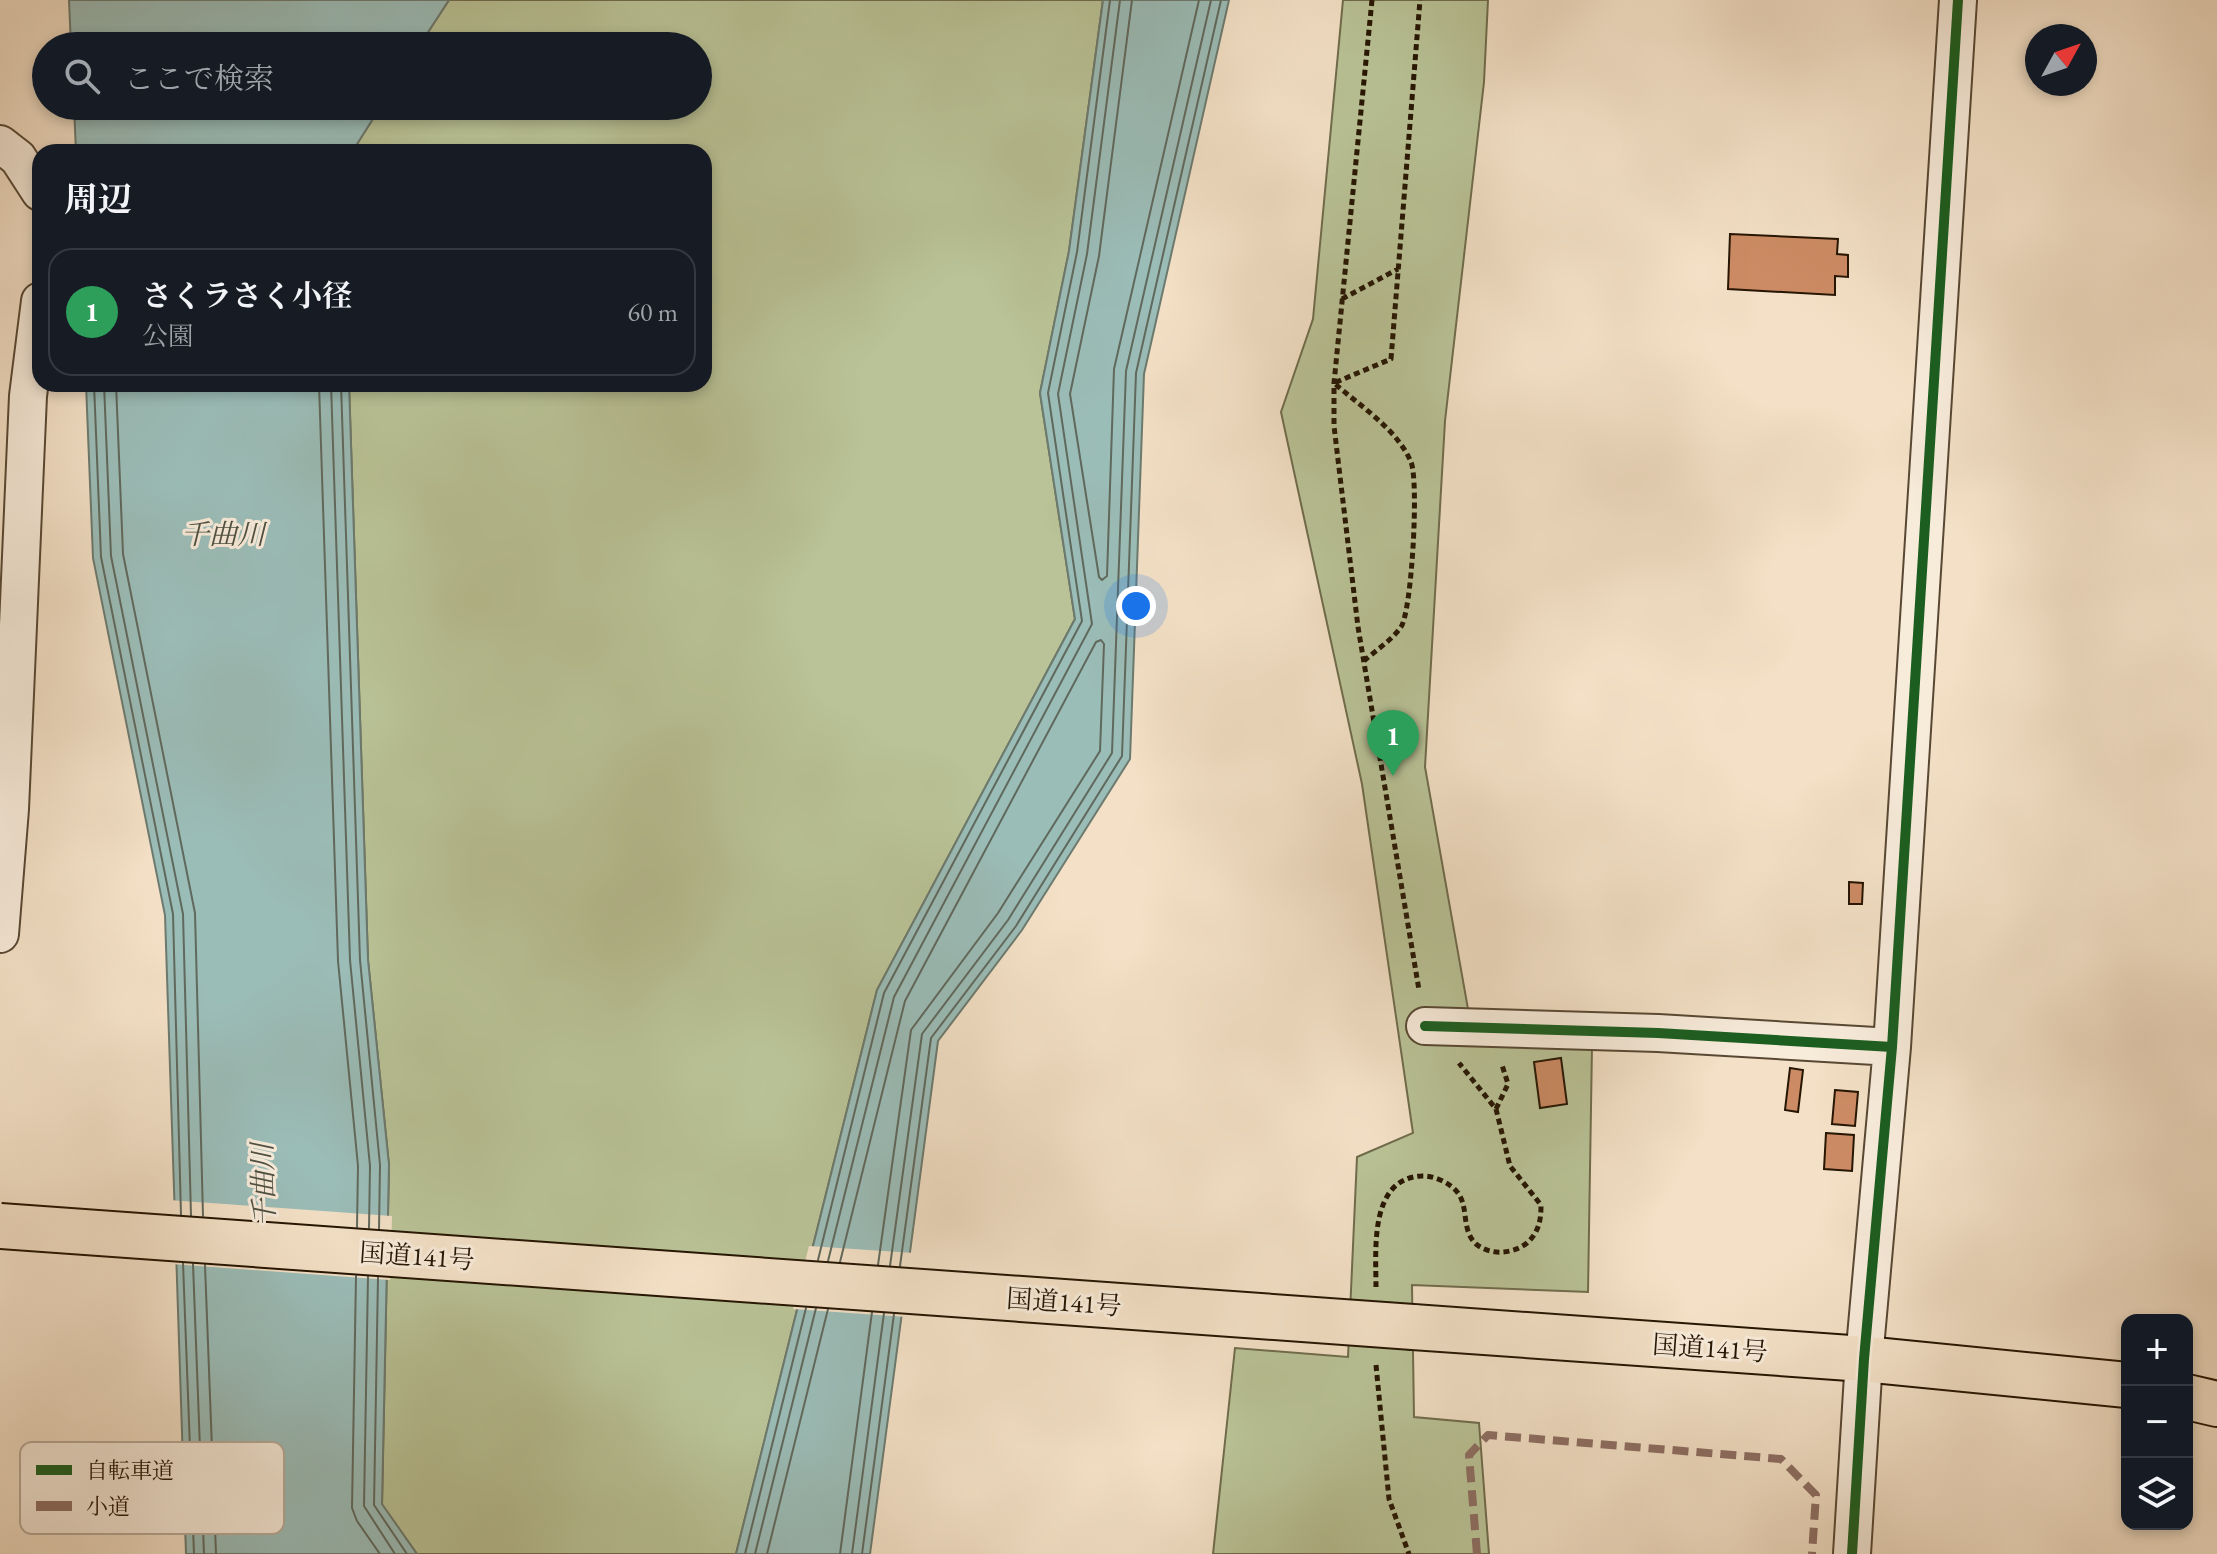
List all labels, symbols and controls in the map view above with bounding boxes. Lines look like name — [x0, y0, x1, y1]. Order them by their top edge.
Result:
north arrow — [2025, 24, 2097, 96]
search box — [32, 32, 712, 120]
icon: search — [60, 54, 104, 98]
text: ここで検索 — [124, 59, 274, 98]
text: 周辺 — [64, 177, 132, 221]
text: さくラさく小径 — [142, 276, 352, 315]
text: 1 — [85, 295, 99, 329]
text: 60 m — [628, 295, 678, 329]
text: 公園 — [142, 319, 194, 353]
water label: 千曲川 — [181, 516, 268, 552]
your location — [1116, 586, 1156, 626]
pin: 1 — [1367, 710, 1419, 776]
water label: 千曲川 — [243, 1139, 282, 1228]
street label: 国道141号 — [358, 1235, 476, 1277]
street label: 国道141号 — [1005, 1281, 1123, 1323]
map controls — [2121, 1314, 2193, 1530]
button: + — [2121, 1314, 2193, 1386]
street label: 国道141号 — [1651, 1327, 1769, 1369]
button: − — [2121, 1386, 2193, 1458]
legend — [20, 1442, 284, 1534]
text: 自転車道 — [86, 1456, 174, 1485]
button: layers — [2121, 1458, 2193, 1530]
text: 小道 — [86, 1492, 130, 1521]

